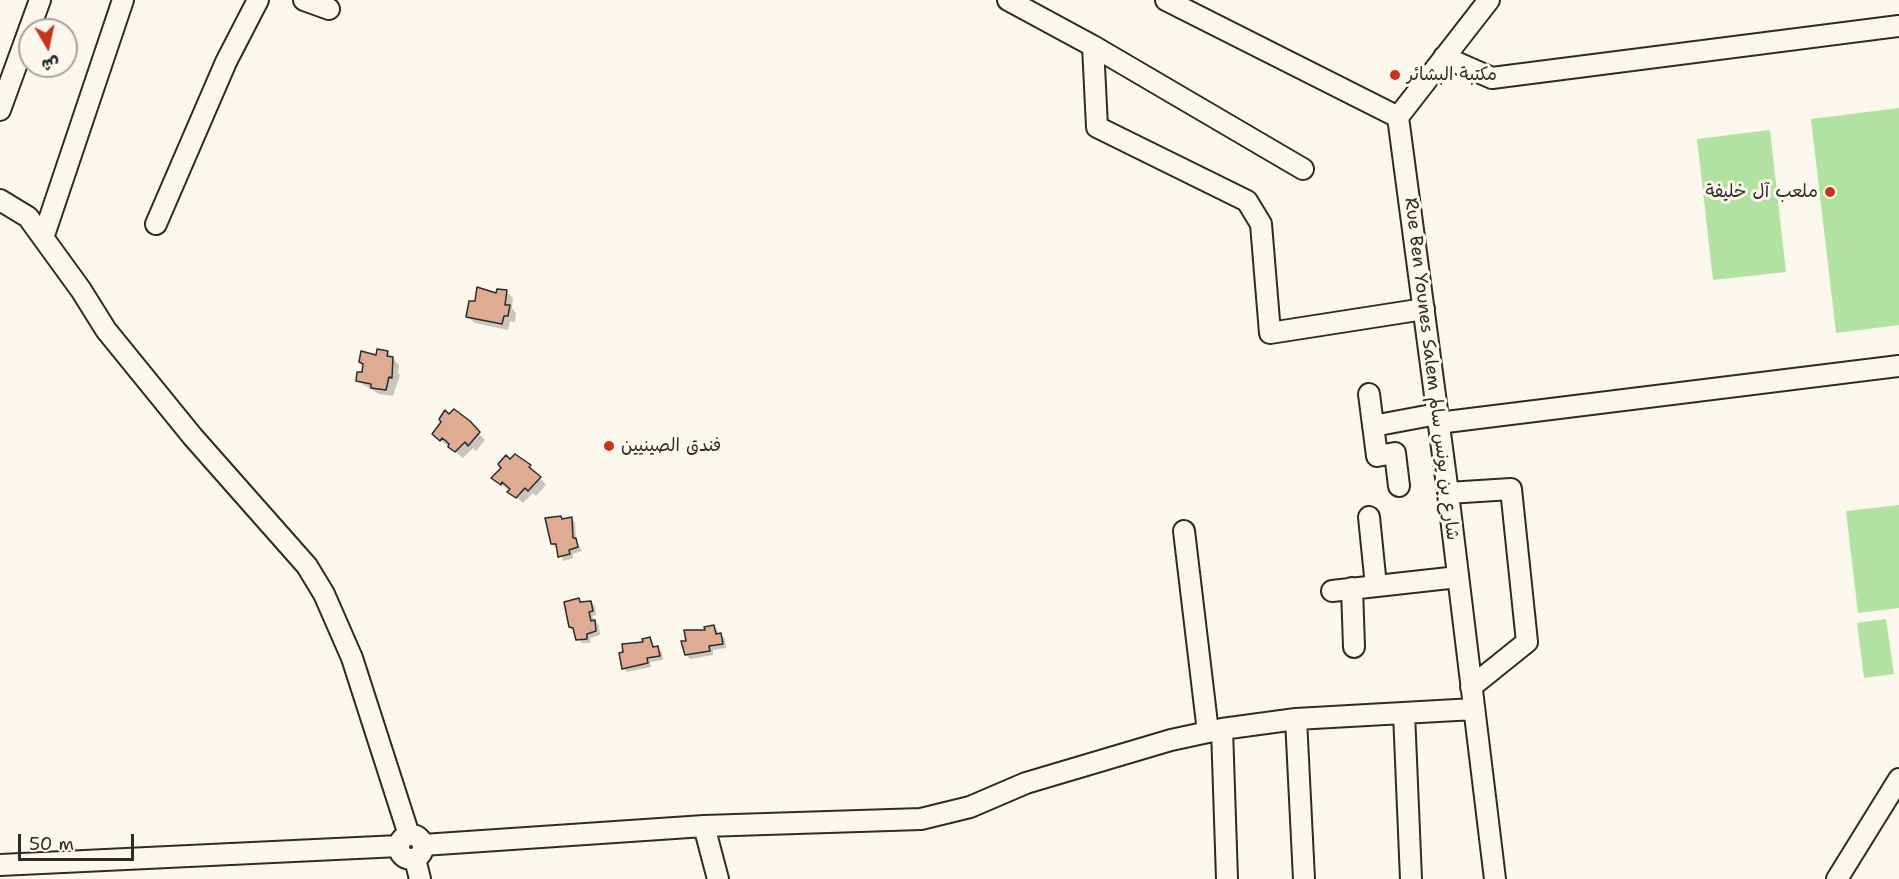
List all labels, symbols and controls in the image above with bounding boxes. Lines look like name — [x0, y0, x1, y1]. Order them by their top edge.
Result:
north arrow — [18, 18, 78, 78]
text: ش — [40, 53, 61, 76]
place label: مكتبة البشائر — [1407, 64, 1497, 86]
marker: مكتبة البشائر — [1388, 68, 1402, 82]
place label: ملعب آل خليفة — [1706, 181, 1818, 203]
marker: ملعب آل خليفة — [1823, 185, 1837, 199]
street label: Rue Ben Younes Salem شارع بن يونس سالم — [1399, 196, 1463, 542]
place label: فندق الصينيين — [621, 435, 721, 457]
marker: فندق الصينيين — [602, 439, 616, 453]
scale bar — [21, 822, 136, 860]
text: 50 m — [29, 832, 74, 856]

